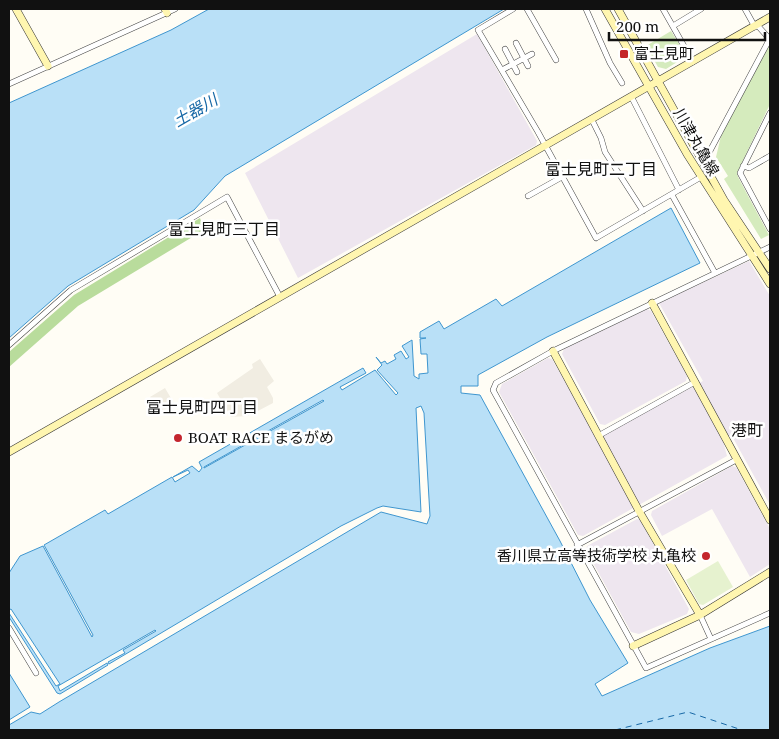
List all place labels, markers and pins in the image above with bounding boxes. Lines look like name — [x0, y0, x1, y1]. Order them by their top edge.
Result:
place label: 富士見町 — [634, 43, 694, 63]
marker: 富士見町 — [618, 48, 630, 60]
place label: BOAT RACE まるがめ — [188, 427, 334, 447]
marker: BOAT RACE まるがめ — [172, 432, 184, 444]
place label: 香川県立高等技術学校 丸亀校 — [497, 545, 696, 565]
marker: 香川県立高等技術学校 丸亀校 — [700, 550, 712, 562]

